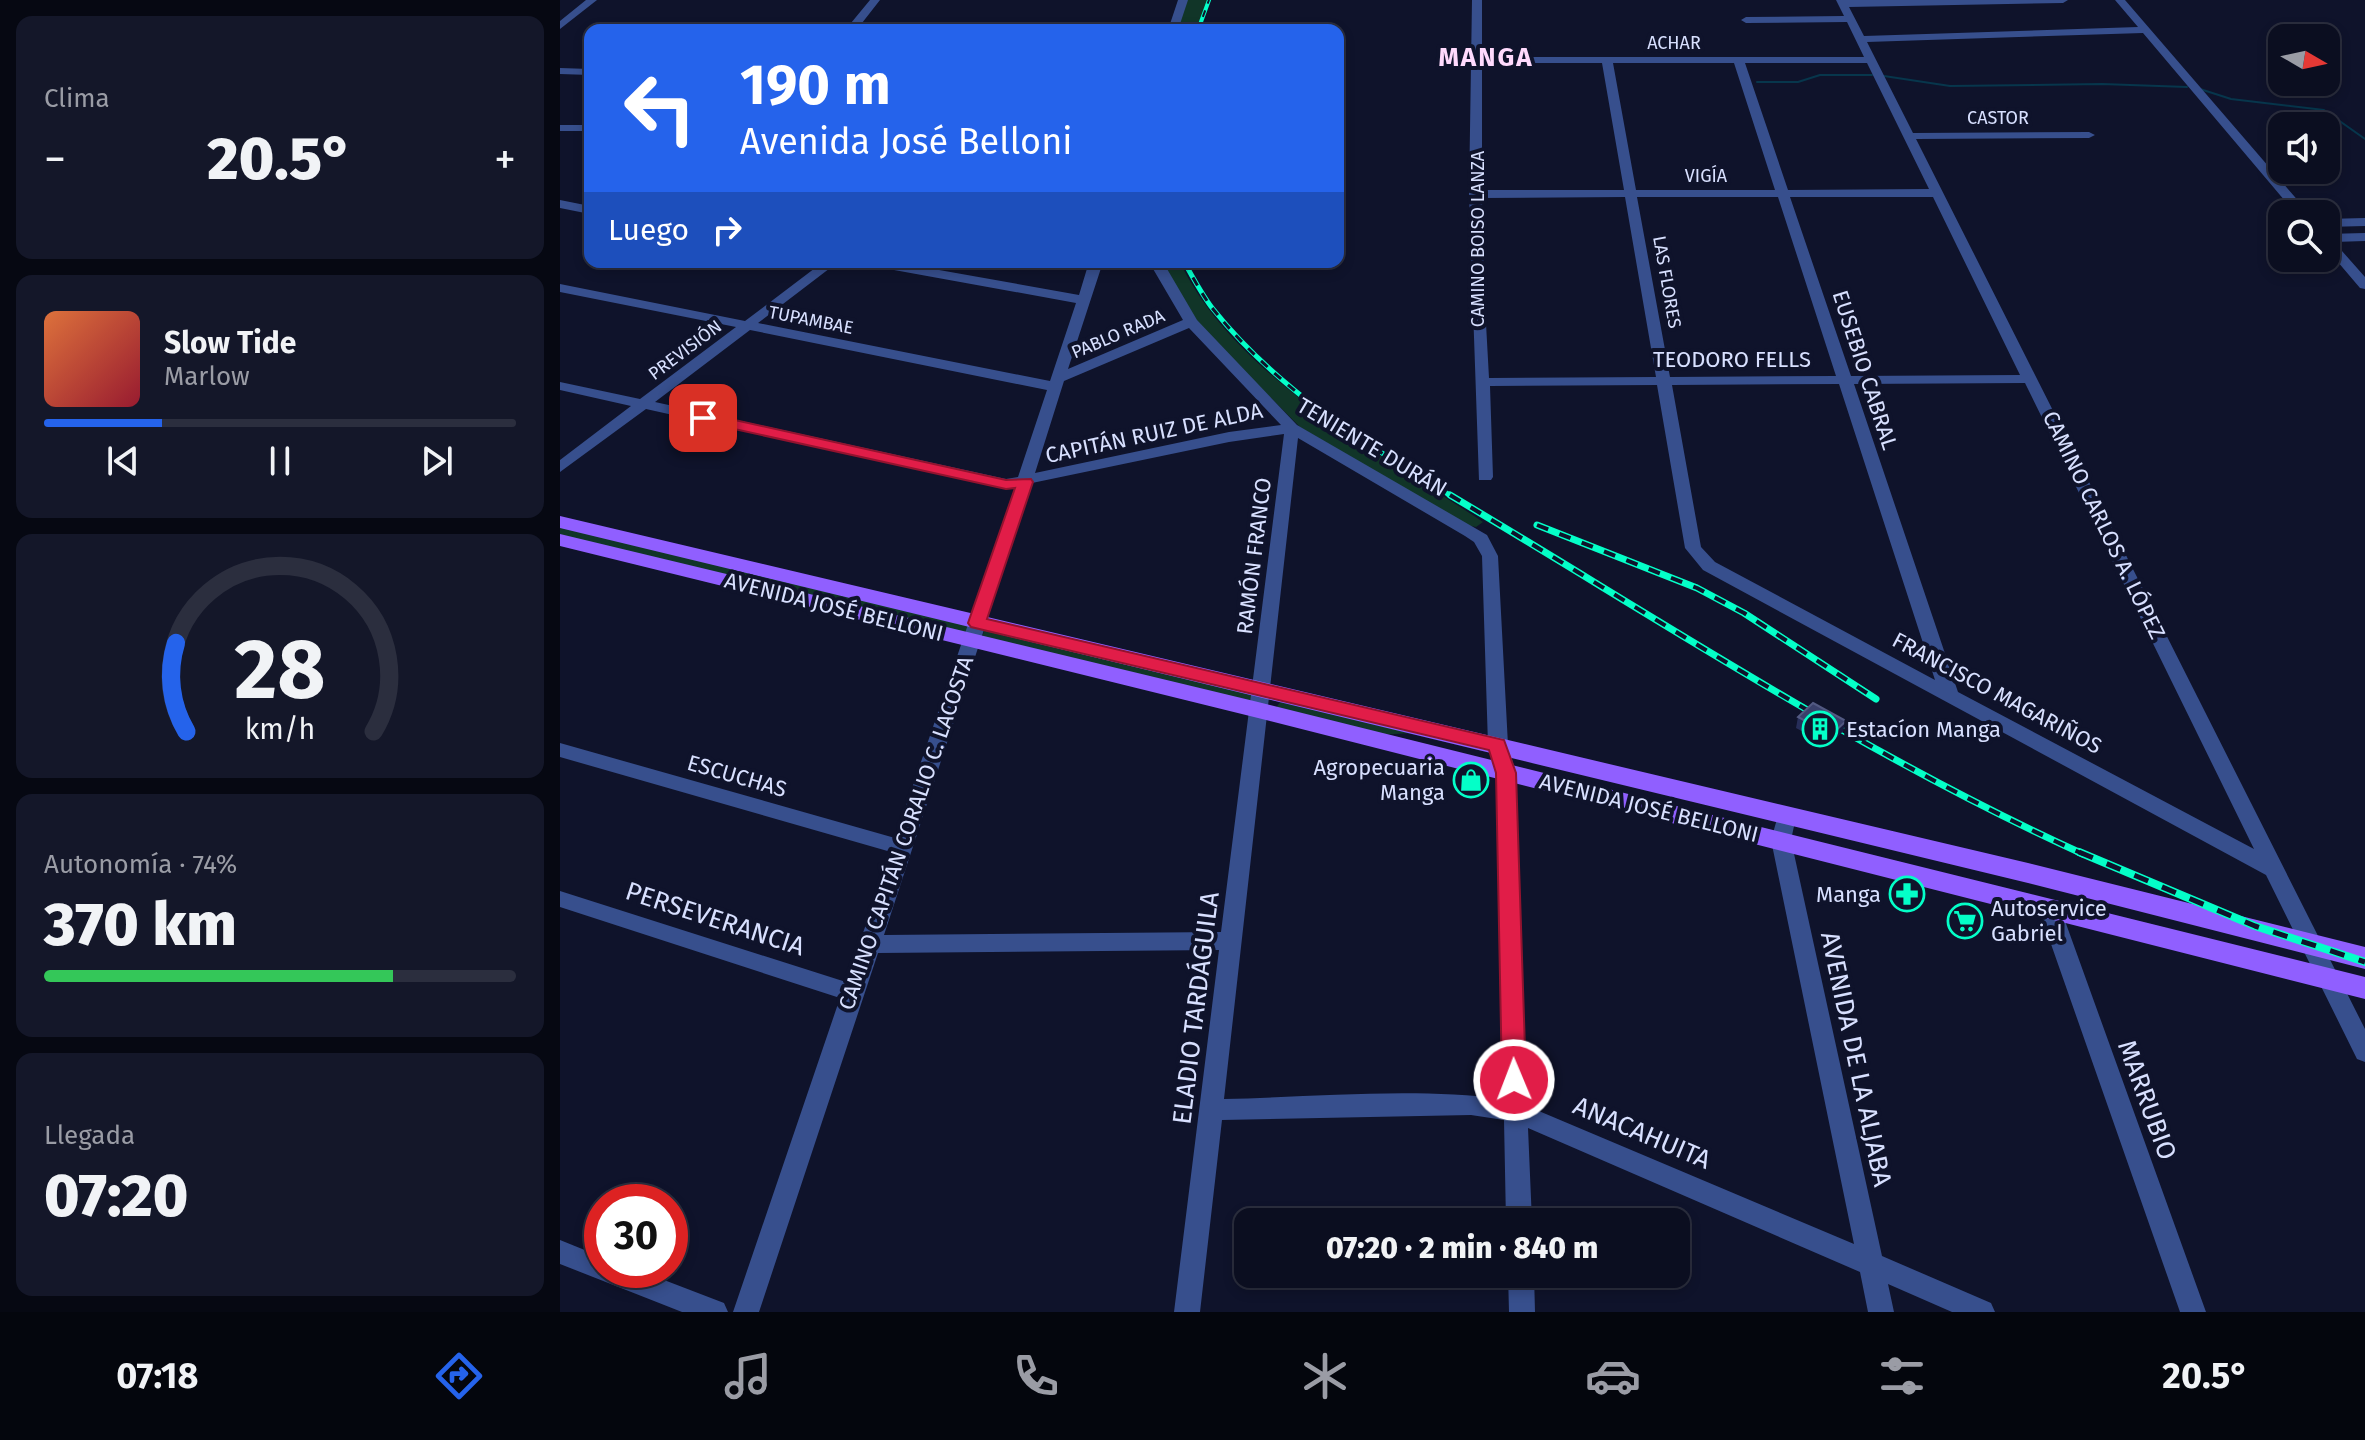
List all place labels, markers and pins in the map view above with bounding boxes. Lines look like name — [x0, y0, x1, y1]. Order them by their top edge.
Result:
pin — [669, 384, 737, 452]
building icon: Estacíon Manga — [1801, 710, 1839, 748]
place label: Estacíon Manga — [1846, 716, 2001, 743]
place label: Agropecuaria Manga — [1313, 754, 1445, 806]
shop icon: Agropecuaria Manga — [1452, 761, 1490, 799]
pharmacy icon: Manga — [1888, 875, 1926, 913]
place label: Manga — [1816, 881, 1881, 908]
place label: Autoservice Gabriel — [1991, 895, 2107, 947]
supermarket icon: Autoservice Gabriel — [1946, 902, 1984, 940]

